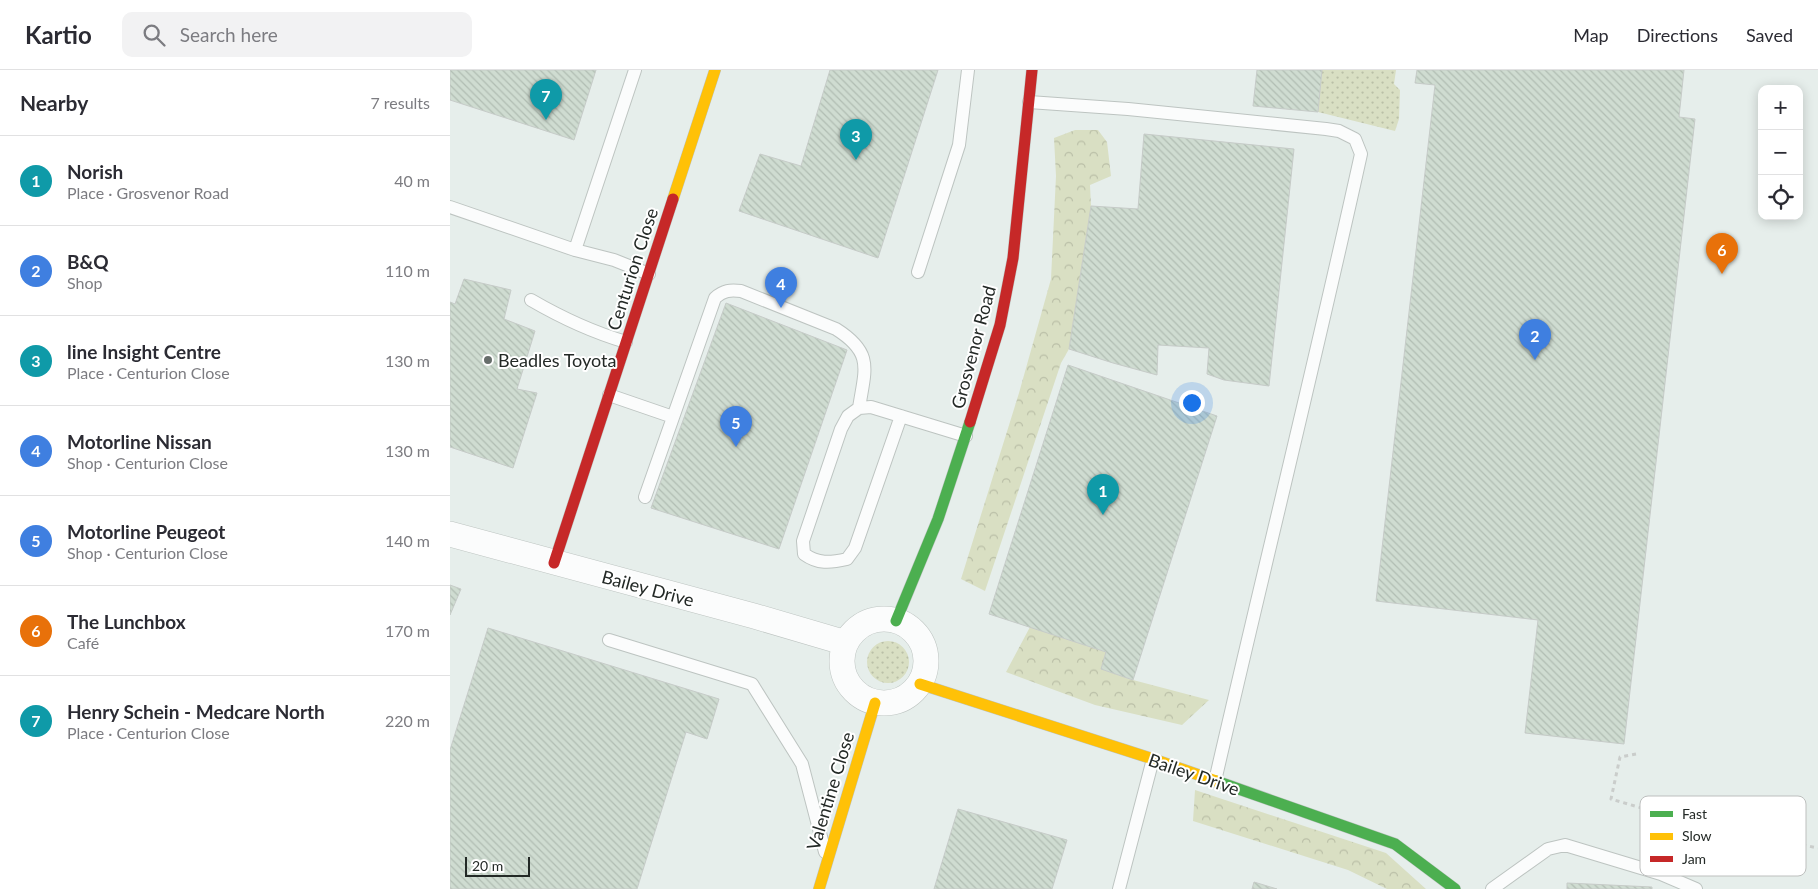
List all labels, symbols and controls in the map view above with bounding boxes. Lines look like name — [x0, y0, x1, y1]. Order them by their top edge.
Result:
search box — [122, 12, 472, 57]
text: Kartio — [25, 20, 92, 49]
icon: search — [140, 21, 168, 49]
text: Search here — [180, 23, 278, 46]
text: Map — [1573, 24, 1609, 46]
text: Directions — [1637, 24, 1718, 46]
text: Saved — [1746, 24, 1793, 46]
pin: 7 — [530, 79, 562, 120]
map controls — [1758, 85, 1803, 220]
button: + — [1758, 85, 1803, 130]
text: Nearby — [20, 90, 88, 115]
text: 7 results — [370, 93, 430, 112]
pin: 3 — [840, 119, 872, 160]
button: − — [1758, 130, 1803, 175]
text: Norish — [67, 160, 123, 183]
text: 1 — [31, 171, 41, 190]
text: 40 m — [394, 171, 430, 190]
button: locate — [1758, 175, 1803, 220]
text: Place · Grosvenor Road — [67, 183, 229, 202]
street label: Centurion Close — [602, 205, 662, 333]
pin: 6 — [1706, 233, 1738, 274]
text: B&Q — [67, 250, 109, 273]
text: 2 — [31, 261, 41, 280]
text: 110 m — [385, 261, 430, 280]
pin: 4 — [765, 267, 797, 308]
text: Shop — [67, 273, 103, 292]
street label: Grosvenor Road — [946, 283, 1000, 411]
pin: 2 — [1519, 319, 1551, 360]
text: line Insight Centre — [67, 340, 221, 363]
place label: Beadles Toyota — [498, 349, 616, 371]
text: 3 — [31, 351, 41, 370]
text: 130 m — [385, 351, 430, 370]
marker: Beadles Toyota — [482, 354, 494, 366]
text: Place · Centurion Close — [67, 363, 230, 382]
your location — [1179, 390, 1205, 416]
pin: 5 — [720, 406, 752, 447]
text: Motorline Nissan — [67, 430, 212, 453]
text: 4 — [31, 441, 41, 460]
text: 130 m — [385, 441, 430, 460]
text: Shop · Centurion Close — [67, 453, 228, 472]
pin: 1 — [1087, 474, 1119, 515]
text: Motorline Peugeot — [67, 520, 225, 543]
text: 5 — [31, 531, 41, 550]
text: 140 m — [385, 531, 430, 550]
text: Shop · Centurion Close — [67, 543, 228, 562]
street label: Bailey Drive — [599, 565, 697, 611]
text: The Lunchbox — [67, 610, 186, 633]
text: 6 — [31, 621, 41, 640]
text: 170 m — [385, 621, 430, 640]
text: Café — [67, 633, 99, 652]
text: Henry Schein - Medcare North — [67, 700, 325, 723]
text: 7 — [31, 711, 41, 730]
text: 220 m — [385, 711, 430, 730]
text: Place · Centurion Close — [67, 723, 230, 742]
street label: Valentine Close — [802, 729, 858, 853]
street label: Bailey Drive — [1146, 748, 1242, 800]
legend — [1640, 796, 1806, 876]
text: Fast — [1682, 805, 1707, 822]
text: Slow — [1682, 827, 1712, 844]
text: Jam — [1682, 850, 1706, 867]
scale bar — [465, 854, 530, 877]
text: 20 m — [472, 857, 503, 874]

